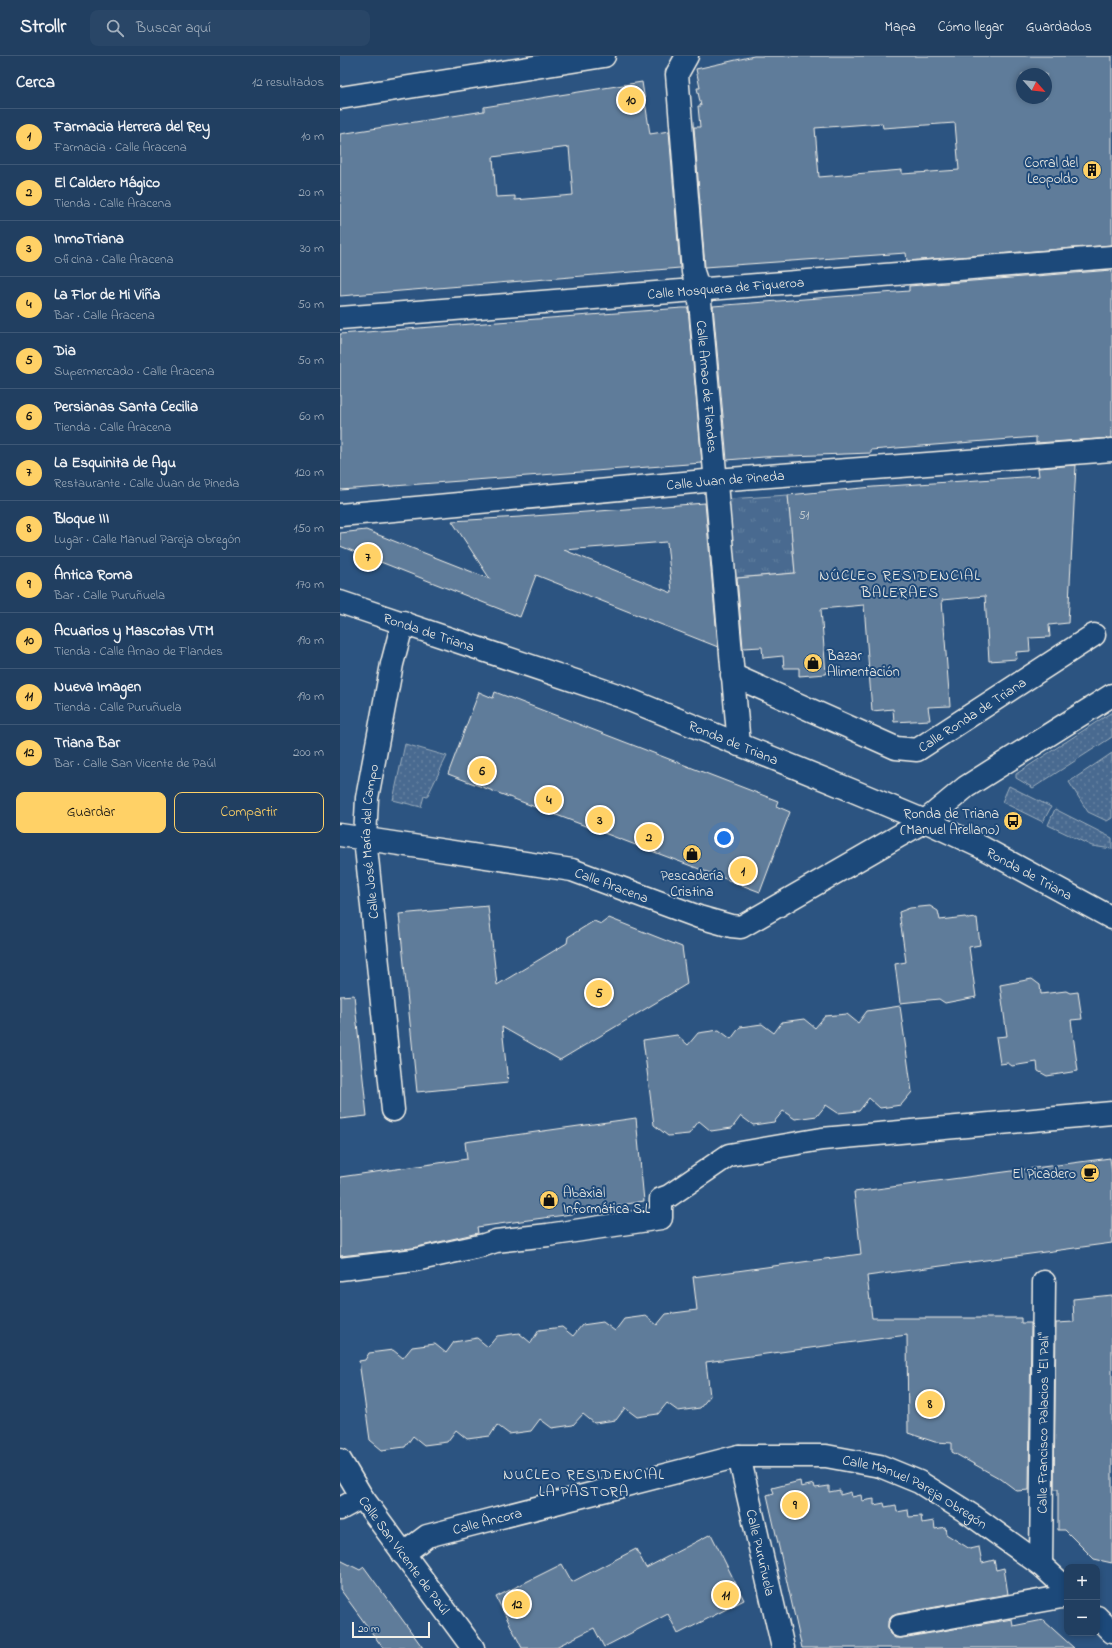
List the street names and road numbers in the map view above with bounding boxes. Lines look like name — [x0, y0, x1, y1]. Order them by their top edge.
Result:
street label: Calle Mosquera de Figueroa — [647, 272, 805, 306]
street label: Calle Arnao de Flandes — [690, 319, 722, 454]
street label: Calle Juan de Pineda — [665, 466, 785, 497]
street label: Ronda de Triana — [380, 608, 477, 658]
street label: Calle Ronda de Triana — [914, 673, 1031, 759]
street label: Ronda de Triana — [685, 716, 781, 771]
street label: Calle José María del Campo — [356, 762, 385, 920]
street label: Ronda de Triana — [982, 843, 1076, 907]
street label: Calle Aracena — [571, 863, 651, 909]
street label: Calle Francisco Palacios "El Pali" — [1033, 1332, 1055, 1514]
street label: Calle Manuel Pareja Obregón — [840, 1450, 991, 1535]
street label: Calle San Vicente de Paúl — [353, 1492, 454, 1620]
street label: Calle Áncora — [451, 1503, 524, 1541]
street label: Calle Puruñuela — [740, 1507, 780, 1598]

